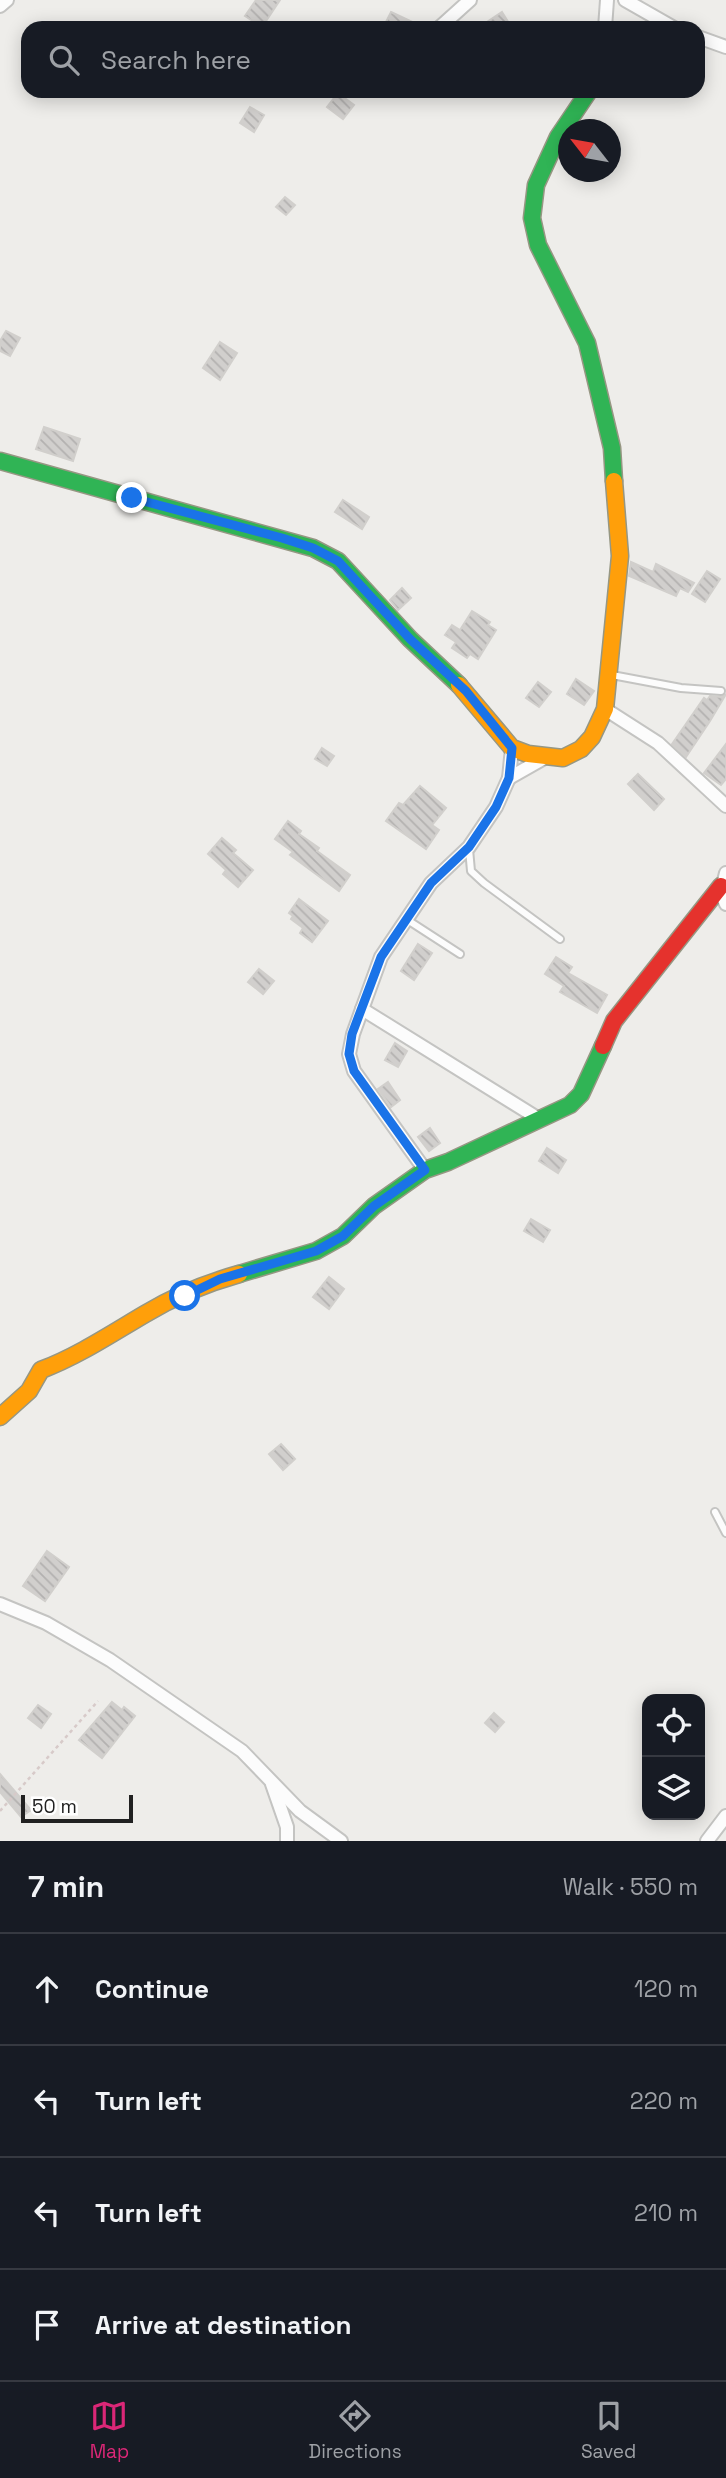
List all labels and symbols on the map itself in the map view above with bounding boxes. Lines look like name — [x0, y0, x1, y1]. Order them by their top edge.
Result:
north arrow — [558, 119, 621, 182]
route end — [116, 482, 147, 513]
route start — [169, 1280, 200, 1311]
scale bar — [21, 1792, 133, 1824]

